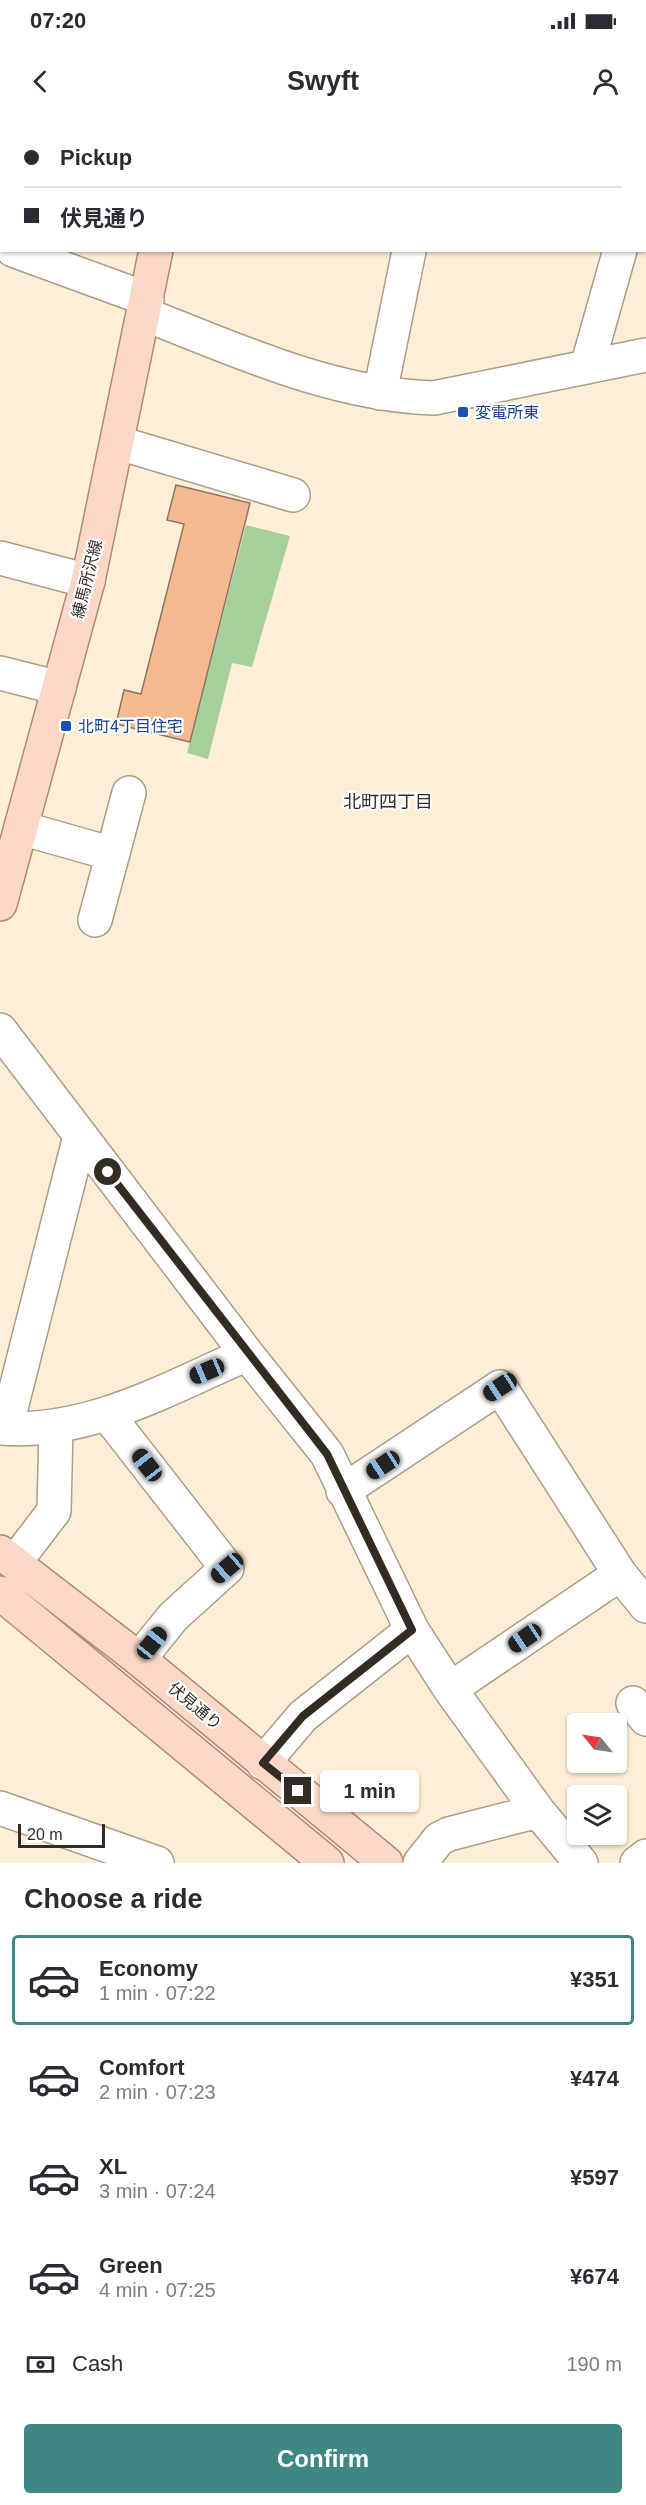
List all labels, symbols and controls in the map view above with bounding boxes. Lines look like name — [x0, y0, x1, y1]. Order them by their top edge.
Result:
text: 07:20 — [30, 8, 86, 33]
icon: back — [24, 65, 57, 98]
icon: person — [589, 65, 622, 98]
text: Swyft — [287, 66, 359, 96]
text: Pickup — [60, 145, 132, 170]
text: 伏見通り — [60, 206, 148, 231]
place label: 変電所東 — [475, 404, 539, 421]
marker: 変電所東 — [456, 405, 470, 419]
street label: 練馬所沢線 — [69, 538, 105, 620]
place label: 北町4丁目住宅 — [78, 718, 183, 735]
marker: 北町4丁目住宅 — [59, 719, 73, 733]
district label: 北町四丁目 — [343, 792, 433, 812]
route start — [94, 1158, 121, 1185]
car — [187, 1356, 227, 1386]
car — [480, 1370, 520, 1404]
car — [129, 1445, 165, 1485]
car — [363, 1448, 403, 1482]
car — [208, 1549, 246, 1587]
car — [505, 1620, 545, 1656]
car — [134, 1623, 170, 1663]
street label: 伏見通り — [165, 1679, 225, 1733]
north arrow — [567, 1713, 627, 1773]
map controls — [567, 1713, 627, 1845]
callout: 1 min — [319, 1770, 418, 1812]
route end — [284, 1777, 311, 1804]
text: 1 min — [343, 1780, 396, 1802]
button: layers — [567, 1785, 627, 1845]
scale bar — [18, 1821, 105, 1848]
text: 20 m — [27, 1826, 63, 1843]
text: Choose a ride — [24, 1884, 203, 1914]
icon: car — [27, 1953, 81, 2007]
text: Economy — [99, 1956, 198, 1981]
text: ¥351 — [570, 1967, 619, 1992]
text: 1 min · 07:22 — [99, 1982, 216, 2004]
icon: car — [27, 2052, 81, 2106]
text: Comfort — [99, 2055, 185, 2080]
text: ¥474 — [570, 2066, 619, 2091]
text: 2 min · 07:23 — [99, 2081, 216, 2103]
icon: car — [27, 2151, 81, 2205]
text: XL — [99, 2154, 127, 2179]
text: ¥597 — [570, 2165, 619, 2190]
text: 3 min · 07:24 — [99, 2180, 216, 2202]
icon: car — [27, 2250, 81, 2304]
text: Green — [99, 2253, 163, 2278]
text: ¥674 — [570, 2264, 619, 2289]
text: 4 min · 07:25 — [99, 2279, 216, 2301]
icon: cash — [24, 2348, 57, 2381]
text: Cash — [72, 2351, 123, 2376]
text: 190 m — [566, 2353, 622, 2375]
button: Confirm — [24, 2424, 622, 2493]

